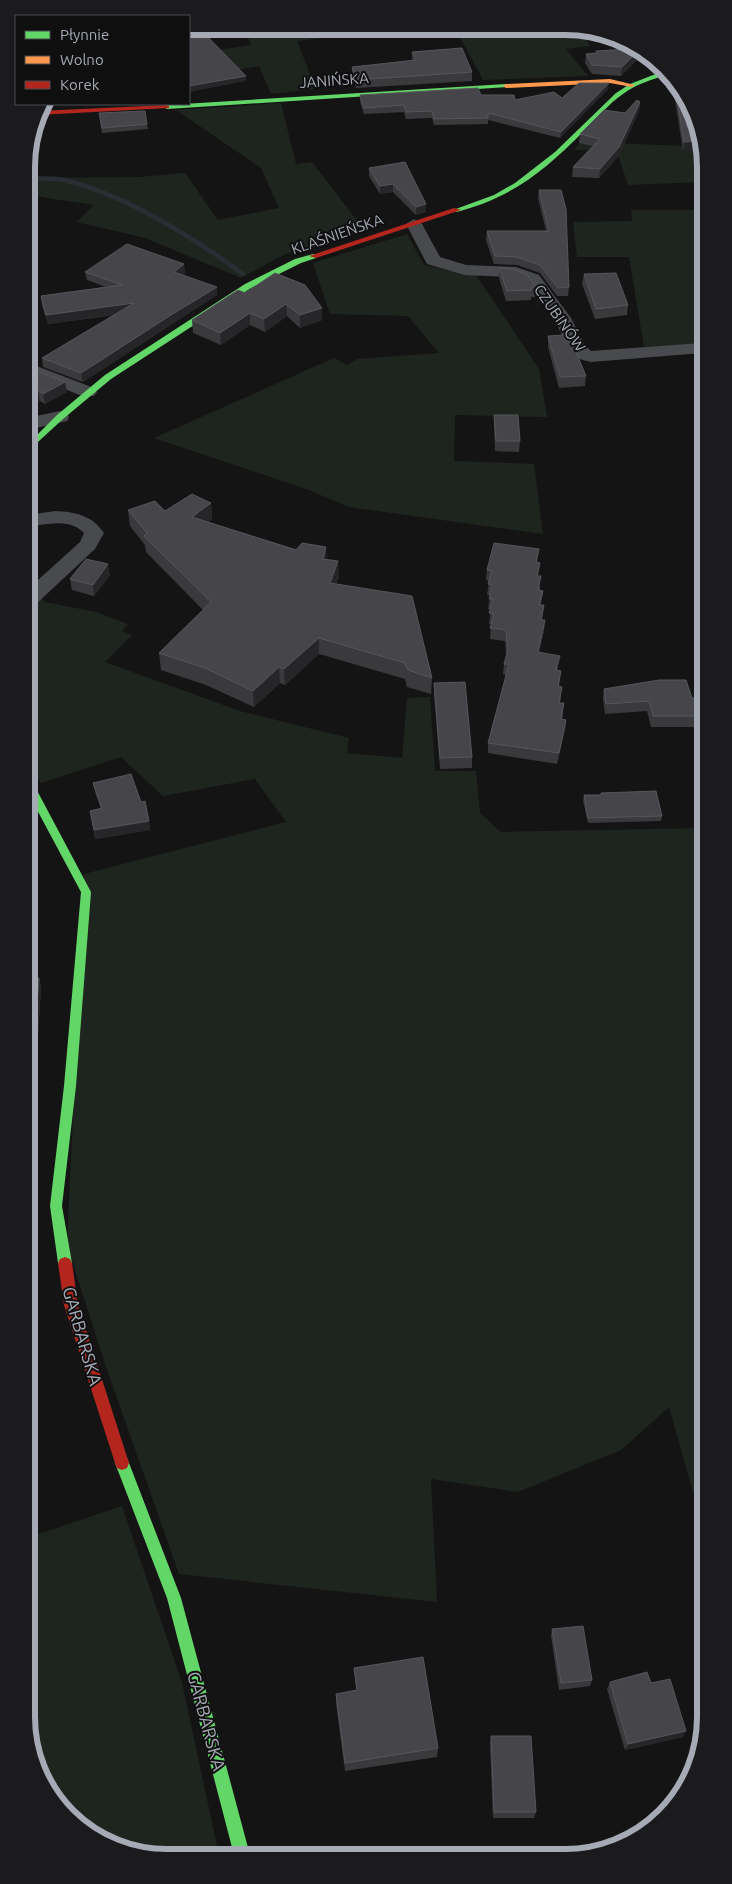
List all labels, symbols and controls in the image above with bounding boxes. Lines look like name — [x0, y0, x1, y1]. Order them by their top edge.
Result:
legend — [15, 15, 190, 105]
text: Płynnie — [60, 26, 109, 43]
text: Wolno — [60, 51, 104, 68]
street label: JANIŃSKA — [299, 69, 370, 91]
text: Korek — [60, 76, 100, 93]
street label: KLAŚNIEŃSKA — [289, 210, 385, 258]
street label: CZUBINÓW — [531, 281, 589, 355]
street label: GARBARSKA — [59, 1284, 107, 1388]
street label: GARBARSKA — [184, 1669, 230, 1773]

